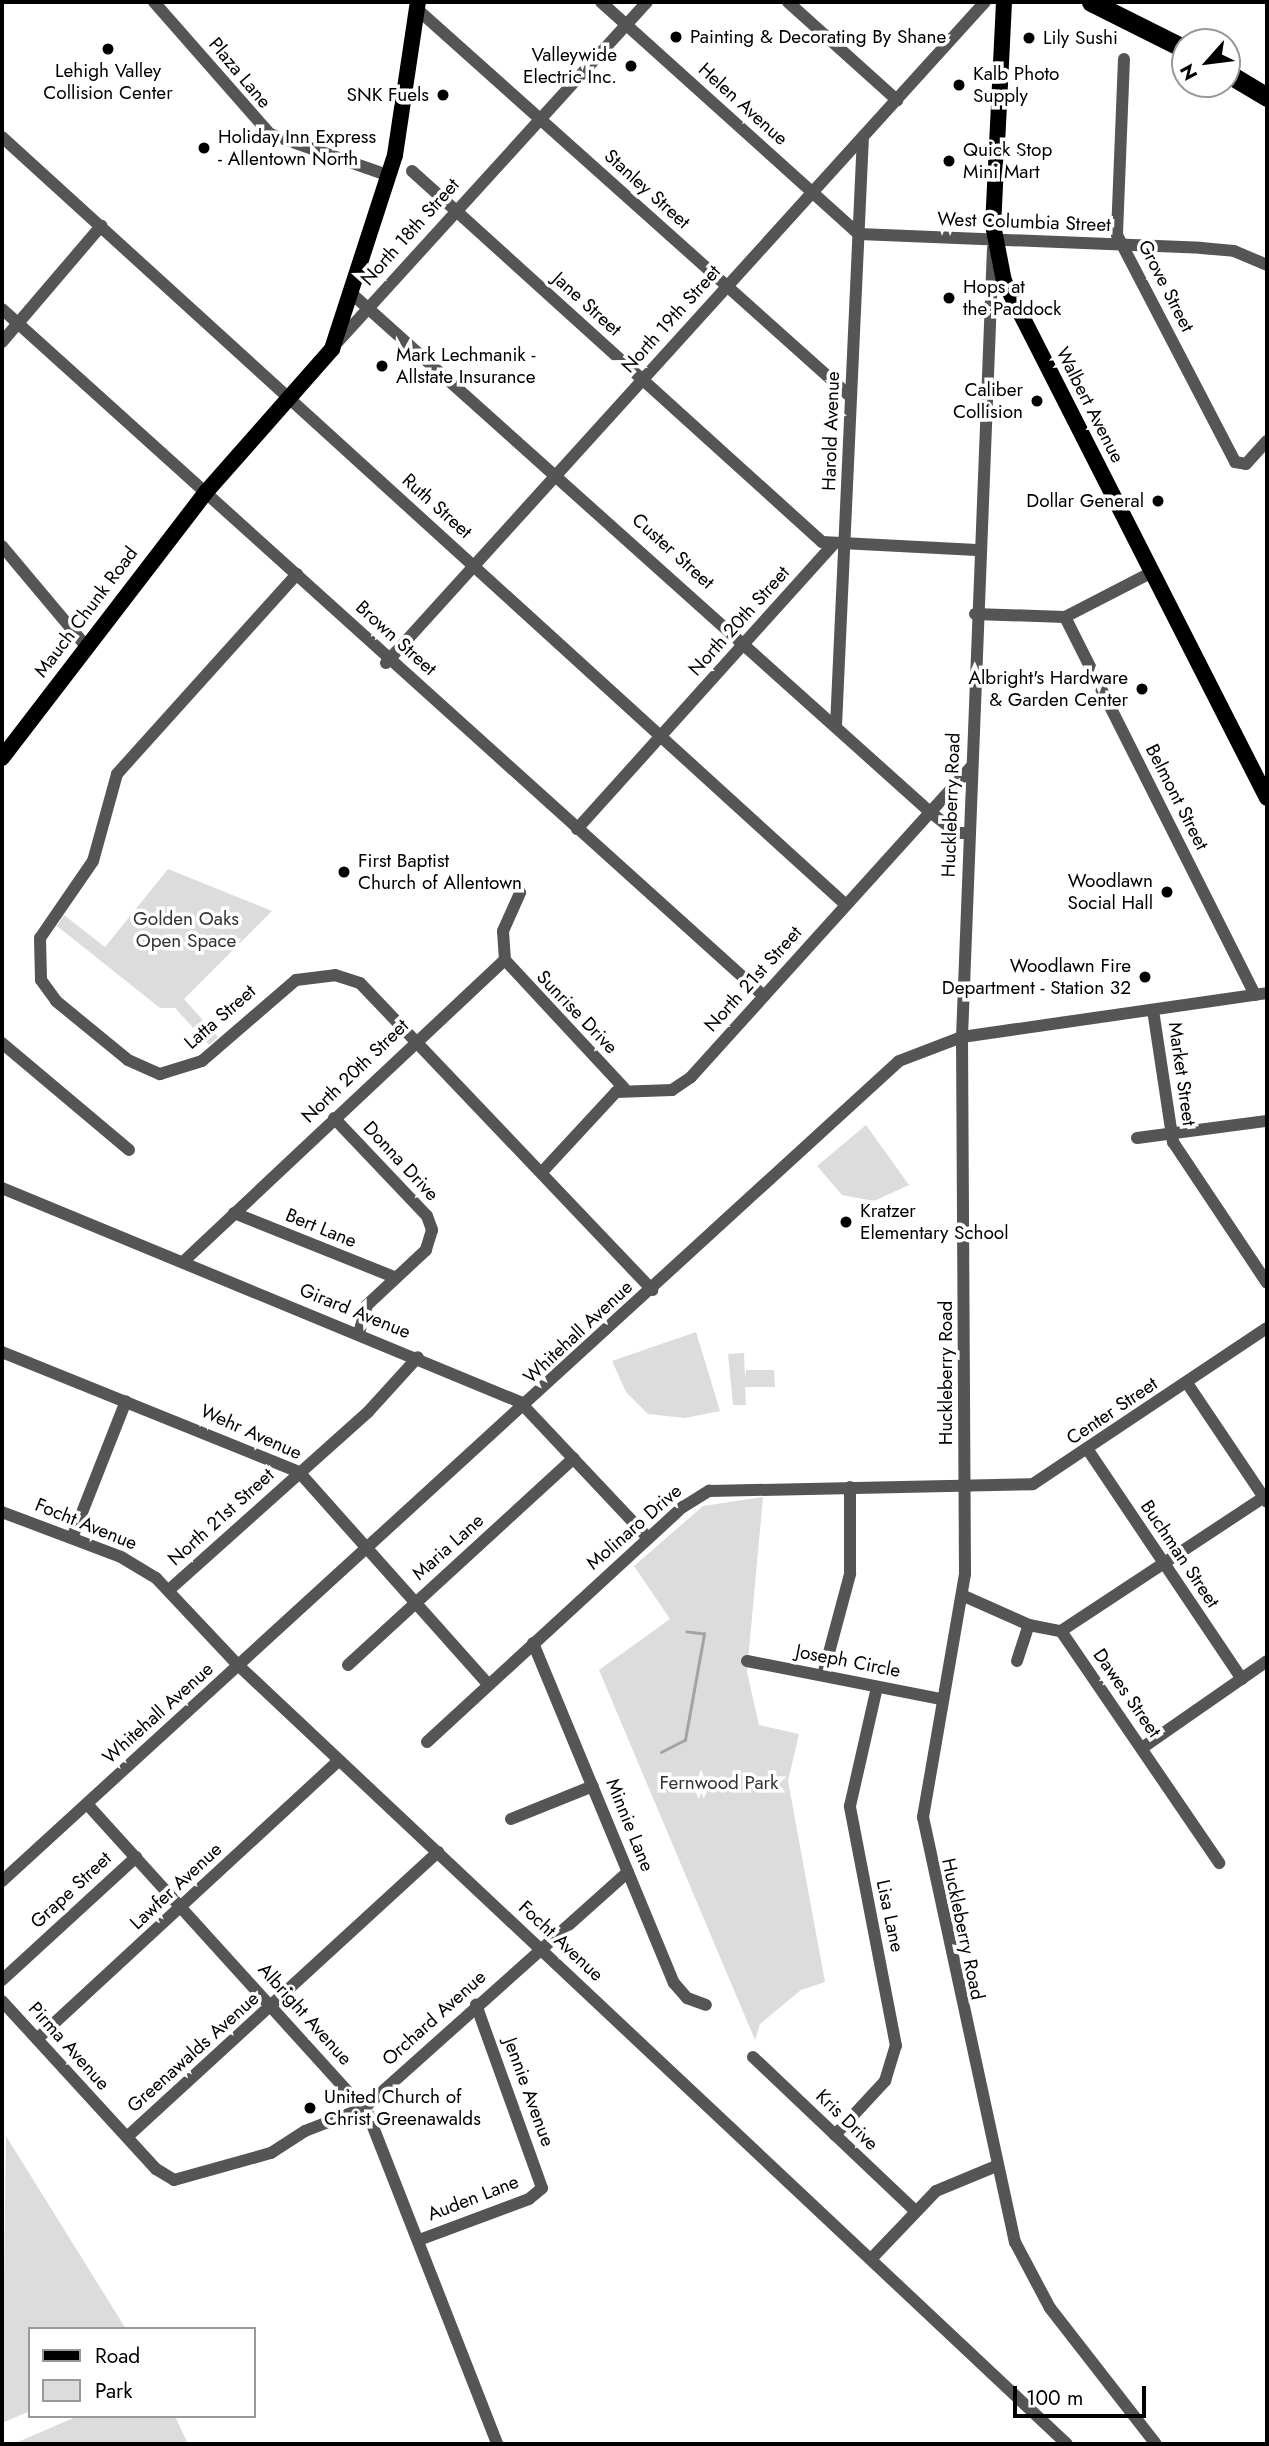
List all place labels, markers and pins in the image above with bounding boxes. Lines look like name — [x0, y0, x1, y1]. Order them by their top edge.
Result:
place label: Painting & Decorating By Shane — [690, 26, 946, 48]
place label: Lily Sushi — [1043, 27, 1118, 49]
marker: Painting & Decorating By Shane — [668, 29, 684, 45]
marker: Lily Sushi — [1021, 30, 1037, 46]
marker: Lehigh Valley Collision Center — [100, 41, 116, 57]
place label: Valleywide Electric Inc. — [523, 44, 617, 88]
marker: Valleywide Electric Inc. — [623, 58, 639, 74]
place label: Lehigh Valley Collision Center — [43, 60, 173, 104]
place label: Kalb Photo Supply — [973, 63, 1059, 107]
marker: Kalb Photo Supply — [951, 77, 967, 93]
place label: SNK Fuels — [347, 84, 429, 106]
marker: SNK Fuels — [435, 87, 451, 103]
place label: Holiday Inn Express - Allentown North — [218, 126, 376, 170]
place label: Quick Stop Mini Mart — [963, 139, 1052, 183]
marker: Holiday Inn Express - Allentown North — [196, 140, 212, 156]
marker: Quick Stop Mini Mart — [941, 153, 957, 169]
place label: Hops at the Paddock — [963, 276, 1061, 320]
marker: Hops at the Paddock — [941, 290, 957, 306]
place label: Mark Lechmanik - Allstate Insurance — [396, 344, 535, 388]
marker: Mark Lechmanik - Allstate Insurance — [374, 358, 390, 374]
place label: Caliber Collision — [953, 379, 1023, 423]
marker: Caliber Collision — [1029, 393, 1045, 409]
place label: Dollar General — [1026, 490, 1144, 512]
marker: Dollar General — [1150, 493, 1166, 509]
place label: Albright's Hardware & Garden Center — [968, 667, 1128, 711]
marker: Albright's Hardware & Garden Center — [1134, 681, 1150, 697]
place label: First Baptist Church of Allentown — [358, 850, 522, 894]
marker: First Baptist Church of Allentown — [336, 864, 352, 880]
place label: Woodlawn Social Hall — [1068, 870, 1153, 914]
marker: Woodlawn Social Hall — [1159, 884, 1175, 900]
place label: Woodlawn Fire Department - Station 32 — [942, 955, 1131, 999]
marker: Woodlawn Fire Department - Station 32 — [1137, 969, 1153, 985]
place label: Kratzer Elementary School — [860, 1200, 1009, 1244]
marker: Kratzer Elementary School — [838, 1214, 854, 1230]
place label: United Church of Christ Greenawalds — [324, 2086, 481, 2130]
marker: United Church of Christ Greenawalds — [302, 2100, 318, 2116]

